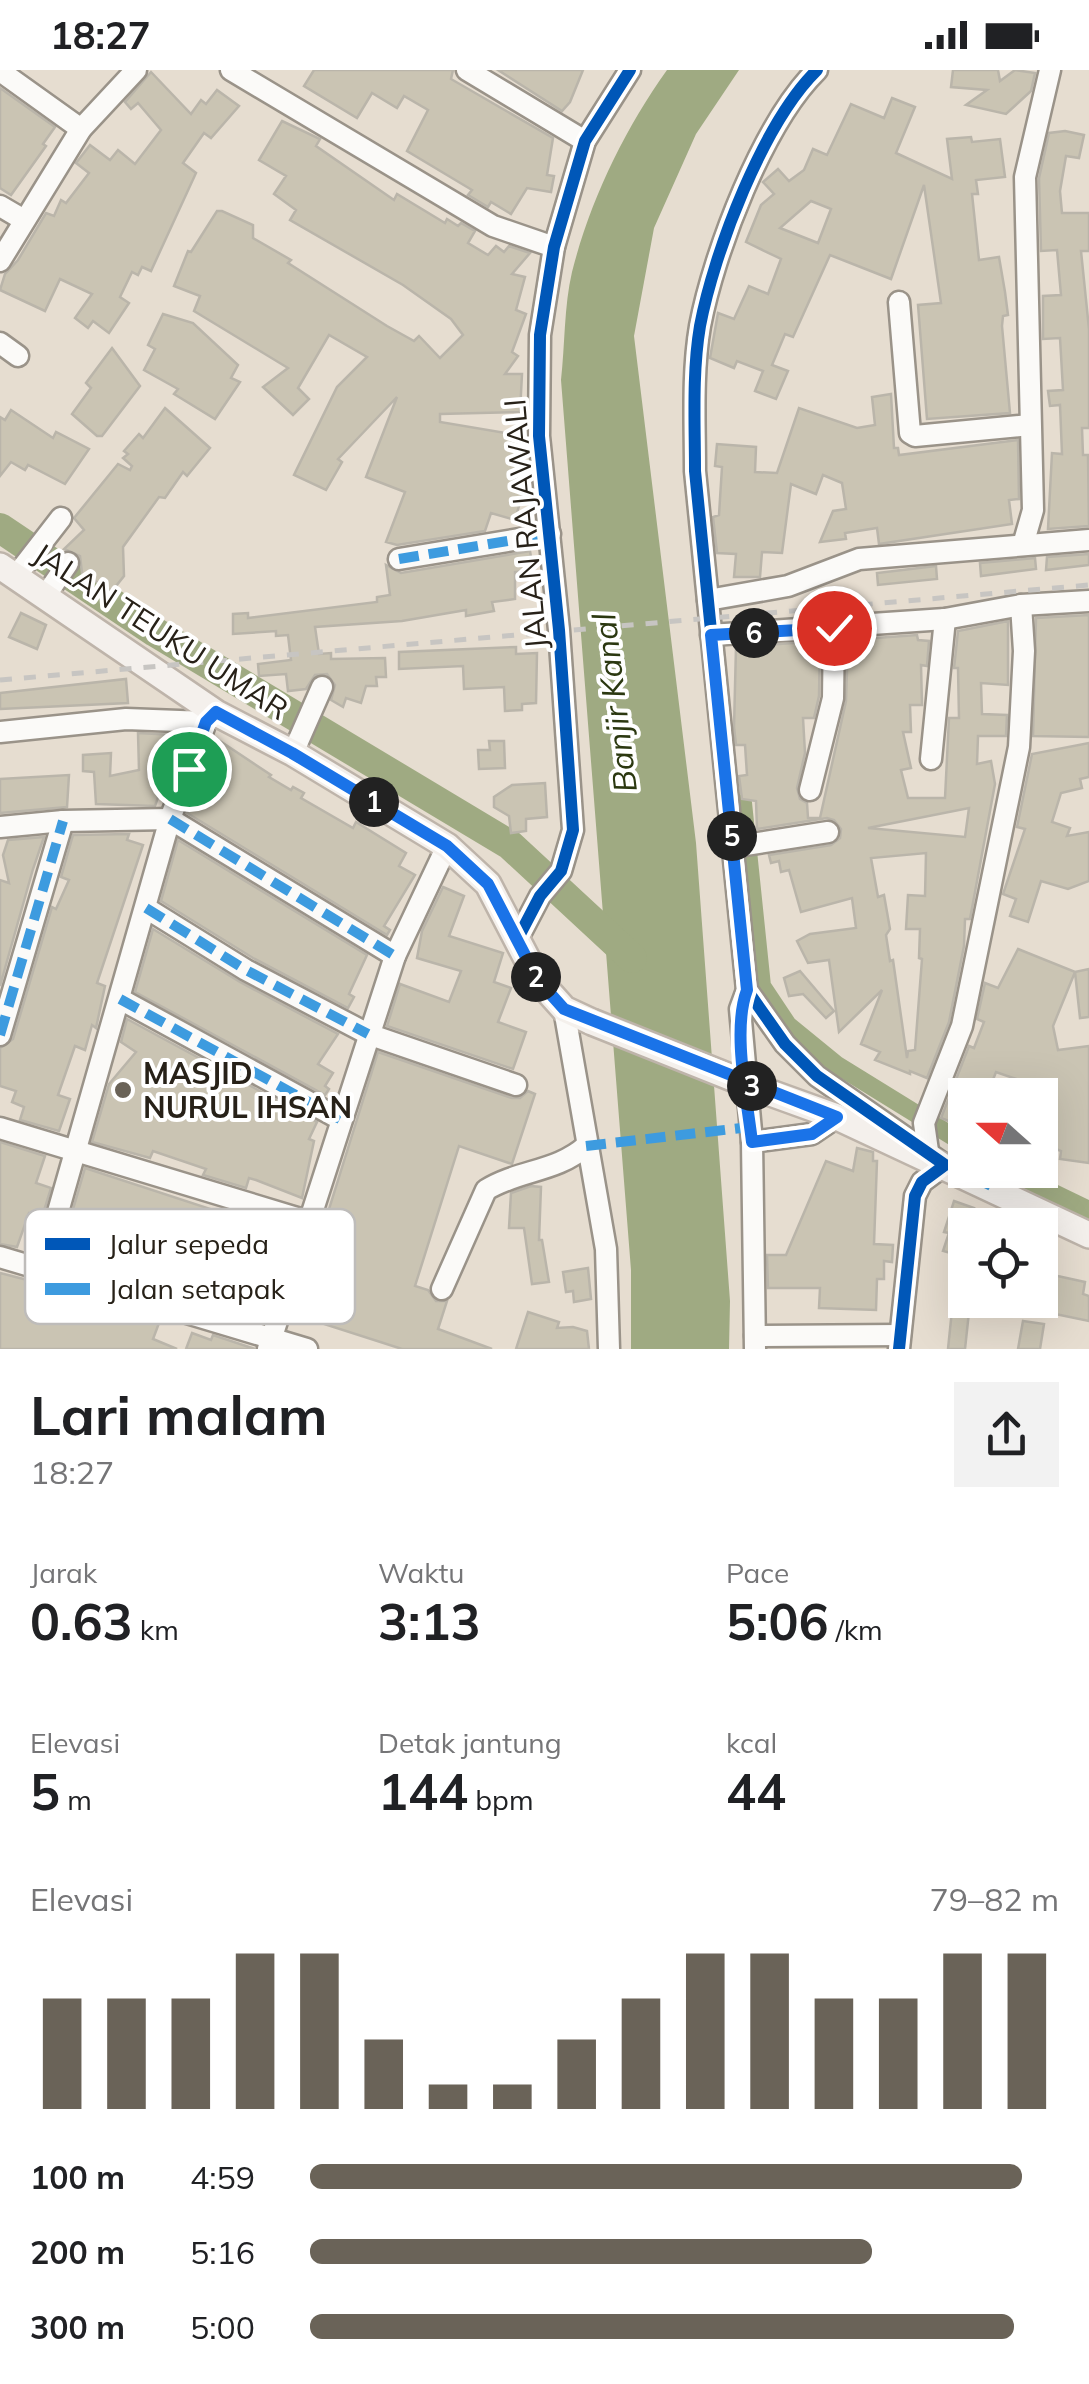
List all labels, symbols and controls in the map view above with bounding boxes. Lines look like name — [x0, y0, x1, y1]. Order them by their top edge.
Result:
text: 18:27 — [50, 11, 151, 59]
street label: JALAN RAJAWALI — [495, 397, 555, 651]
street label: JALAN TEUKU UMAR — [26, 534, 296, 728]
pin — [792, 586, 877, 671]
icon: check — [807, 601, 862, 656]
pin: 6 — [729, 608, 779, 658]
water label: Banjir Kanal — [583, 611, 645, 795]
text: 6 — [746, 615, 762, 650]
pin — [147, 727, 232, 812]
icon: arrive — [162, 742, 217, 797]
pin: 1 — [349, 777, 399, 827]
text: 1 — [366, 784, 382, 819]
pin: 5 — [707, 811, 757, 861]
text: 5 — [724, 818, 740, 853]
pin: 2 — [511, 952, 561, 1002]
text: 2 — [528, 959, 544, 994]
place label: MASJID NURUL IHSAN — [143, 1054, 352, 1126]
pin: 3 — [727, 1061, 777, 1111]
text: 3 — [744, 1068, 760, 1103]
north arrow — [948, 1078, 1058, 1188]
map controls — [948, 1078, 1058, 1318]
marker: MASJID NURUL IHSAN — [112, 1079, 134, 1101]
button: locate — [948, 1208, 1058, 1318]
legend — [25, 1209, 355, 1324]
text: Jalur sepeda — [108, 1226, 269, 1261]
text: Jalan setapak — [108, 1271, 286, 1306]
text: Lari malam — [30, 1380, 327, 1449]
button: share — [954, 1382, 1059, 1487]
text: 18:27 — [30, 1452, 114, 1492]
text: Jarak — [30, 1555, 97, 1590]
text: Waktu — [378, 1555, 464, 1590]
text: Pace — [726, 1555, 789, 1590]
text: 0.63 — [30, 1590, 132, 1653]
text: 3:13 — [378, 1590, 480, 1653]
text: 5:06 — [726, 1590, 828, 1653]
text: km — [132, 1612, 179, 1647]
text: /km — [828, 1612, 883, 1647]
text: Elevasi — [30, 1725, 120, 1760]
text: Detak jantung — [378, 1725, 562, 1760]
text: kcal — [726, 1725, 777, 1760]
text: 5 — [30, 1760, 60, 1823]
text: 144 — [378, 1760, 468, 1823]
text: 44 — [726, 1760, 786, 1823]
text: m — [60, 1782, 92, 1817]
text: bpm — [468, 1782, 534, 1817]
text: Elevasi — [30, 1879, 133, 1919]
text: 79–82 m — [930, 1879, 1059, 1919]
text: 100 m — [30, 2157, 125, 2197]
text: 4:59 — [190, 2157, 255, 2197]
text: 200 m — [30, 2232, 125, 2272]
text: 5:16 — [190, 2232, 255, 2272]
text: 300 m — [30, 2307, 125, 2347]
text: 5:00 — [190, 2307, 255, 2347]

